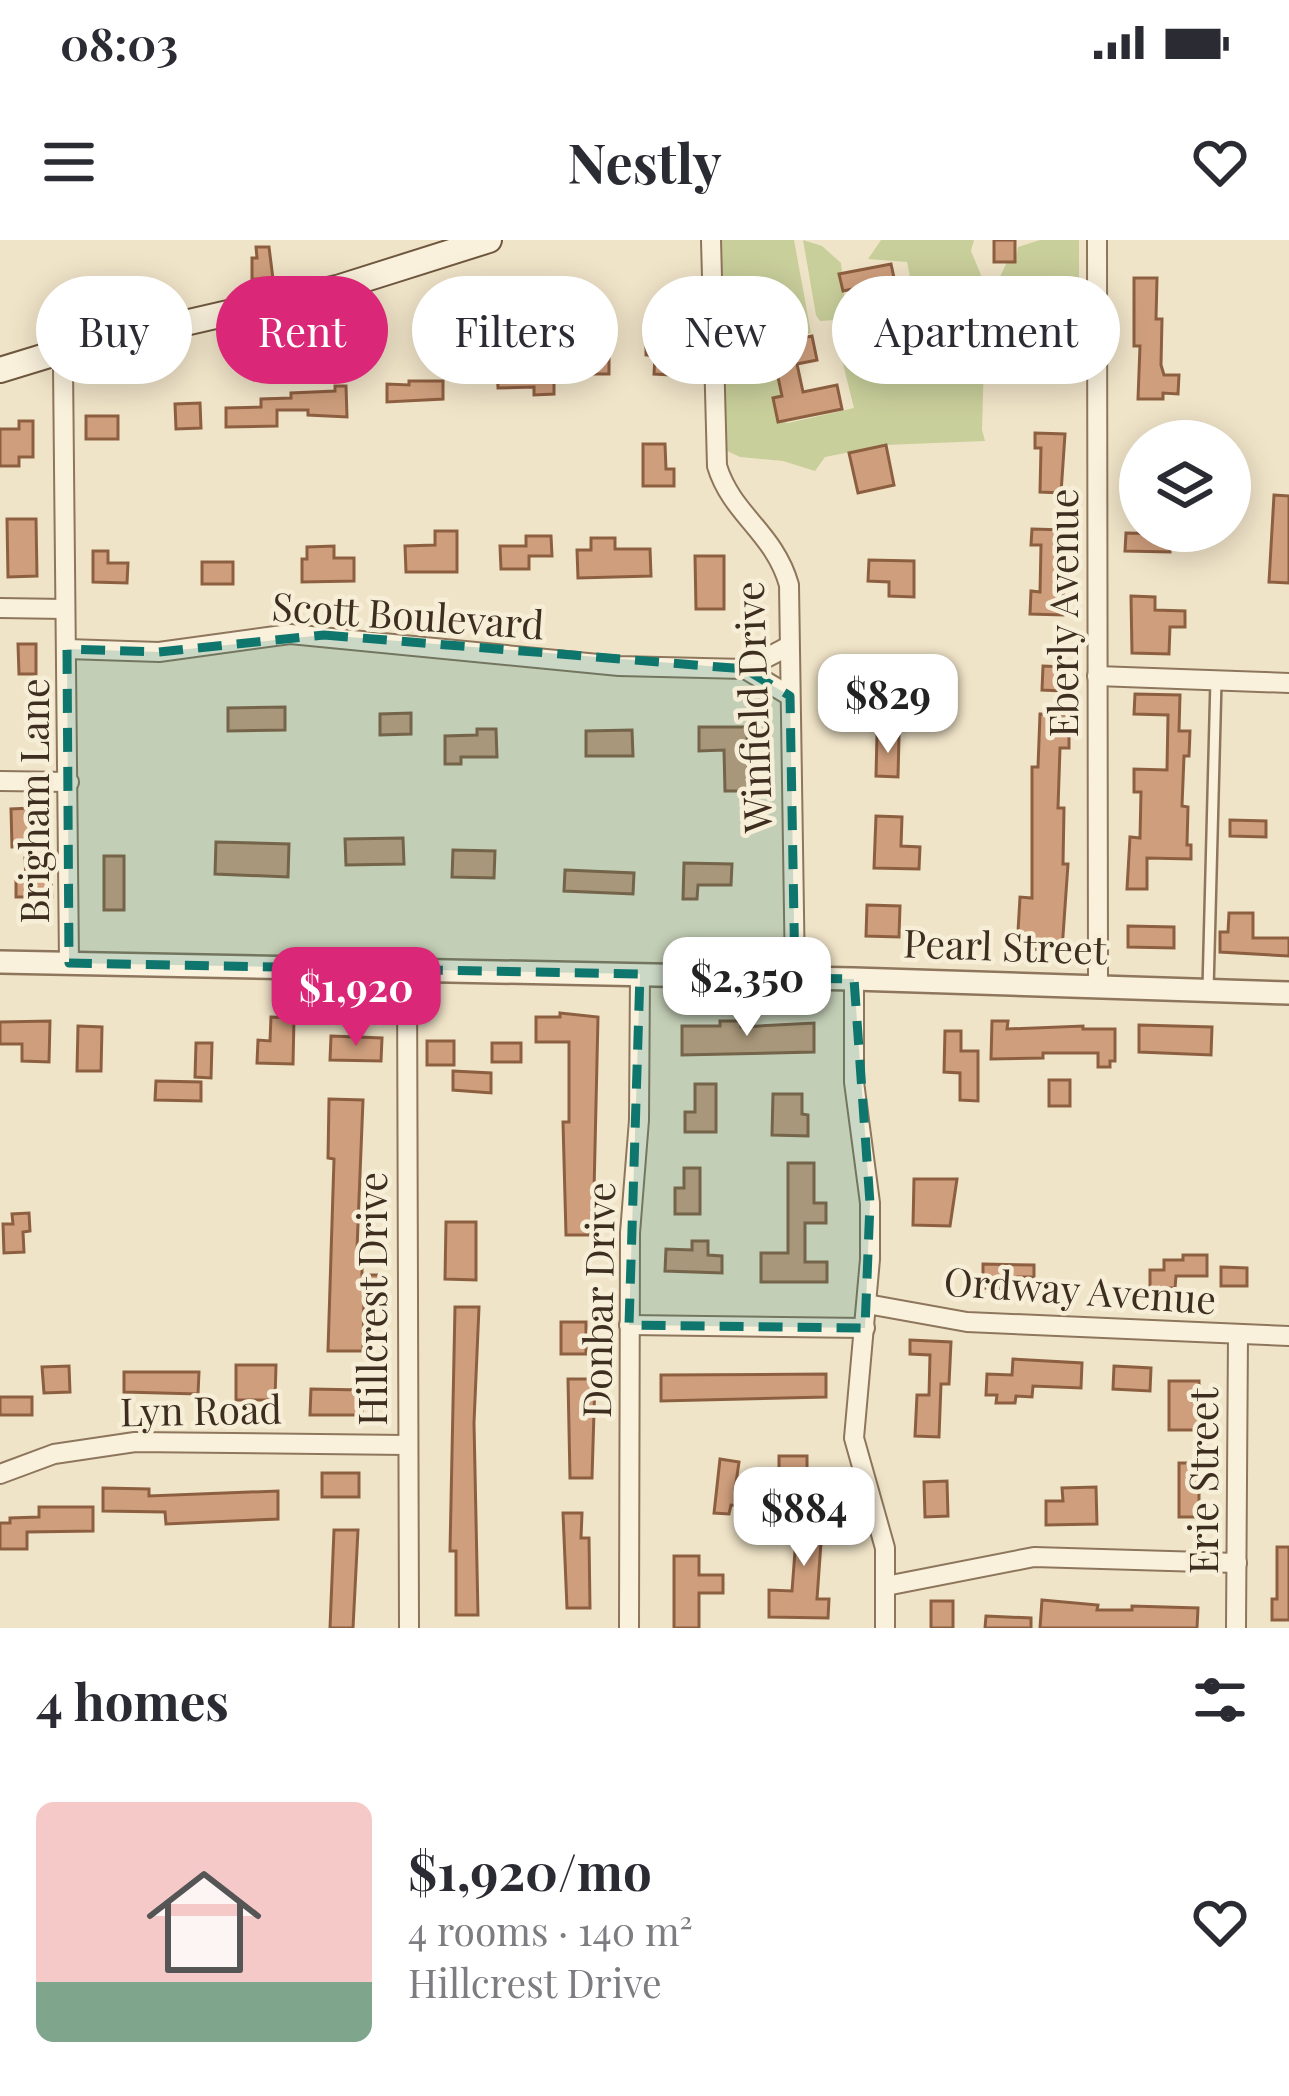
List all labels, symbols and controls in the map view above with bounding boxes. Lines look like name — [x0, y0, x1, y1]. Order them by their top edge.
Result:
text: 08:03 — [60, 12, 178, 72]
text: Nestly — [568, 126, 721, 198]
icon: menu — [36, 129, 102, 195]
icon: heart — [1187, 129, 1253, 195]
chip: Buy — [36, 276, 192, 384]
chip: Rent — [216, 276, 388, 384]
chip: Filters — [412, 276, 618, 384]
chip: New — [642, 276, 808, 384]
chip: Apartment — [832, 276, 1120, 384]
map controls — [1119, 420, 1251, 552]
button: layers — [1119, 420, 1251, 552]
street label: Eberly Avenue — [1036, 489, 1088, 737]
street label: Scott Boulevard — [270, 579, 546, 649]
street label: Winfield Drive — [722, 580, 782, 835]
pin: $829 — [817, 654, 959, 756]
text: $829 — [845, 667, 931, 719]
street label: Brigham Lane — [7, 678, 59, 924]
street label: Pearl Street — [902, 915, 1109, 975]
pin: $2,350 — [649, 937, 845, 1039]
pin: $1,920 — [258, 947, 454, 1049]
text: $2,350 — [690, 950, 804, 1002]
text: $1,920 — [299, 960, 413, 1012]
street label: Hillcrest Drive — [345, 1172, 397, 1426]
street label: Donbar Drive — [569, 1182, 625, 1418]
street label: Ordway Avenue — [942, 1254, 1218, 1324]
street label: Lyn Road — [120, 1382, 282, 1436]
street label: Erie Street — [1176, 1386, 1228, 1574]
pin: $884 — [733, 1467, 875, 1569]
text: $884 — [761, 1480, 847, 1532]
text: 4 homes — [36, 1666, 229, 1734]
icon: filters — [1187, 1667, 1253, 1733]
text: $1,920/mo — [408, 1836, 652, 1904]
icon: home — [132, 1850, 276, 1994]
icon: heart — [1187, 1889, 1253, 1955]
text: 4 rooms · 140 m² — [408, 1904, 693, 1956]
text: Hillcrest Drive — [408, 1956, 662, 2008]

